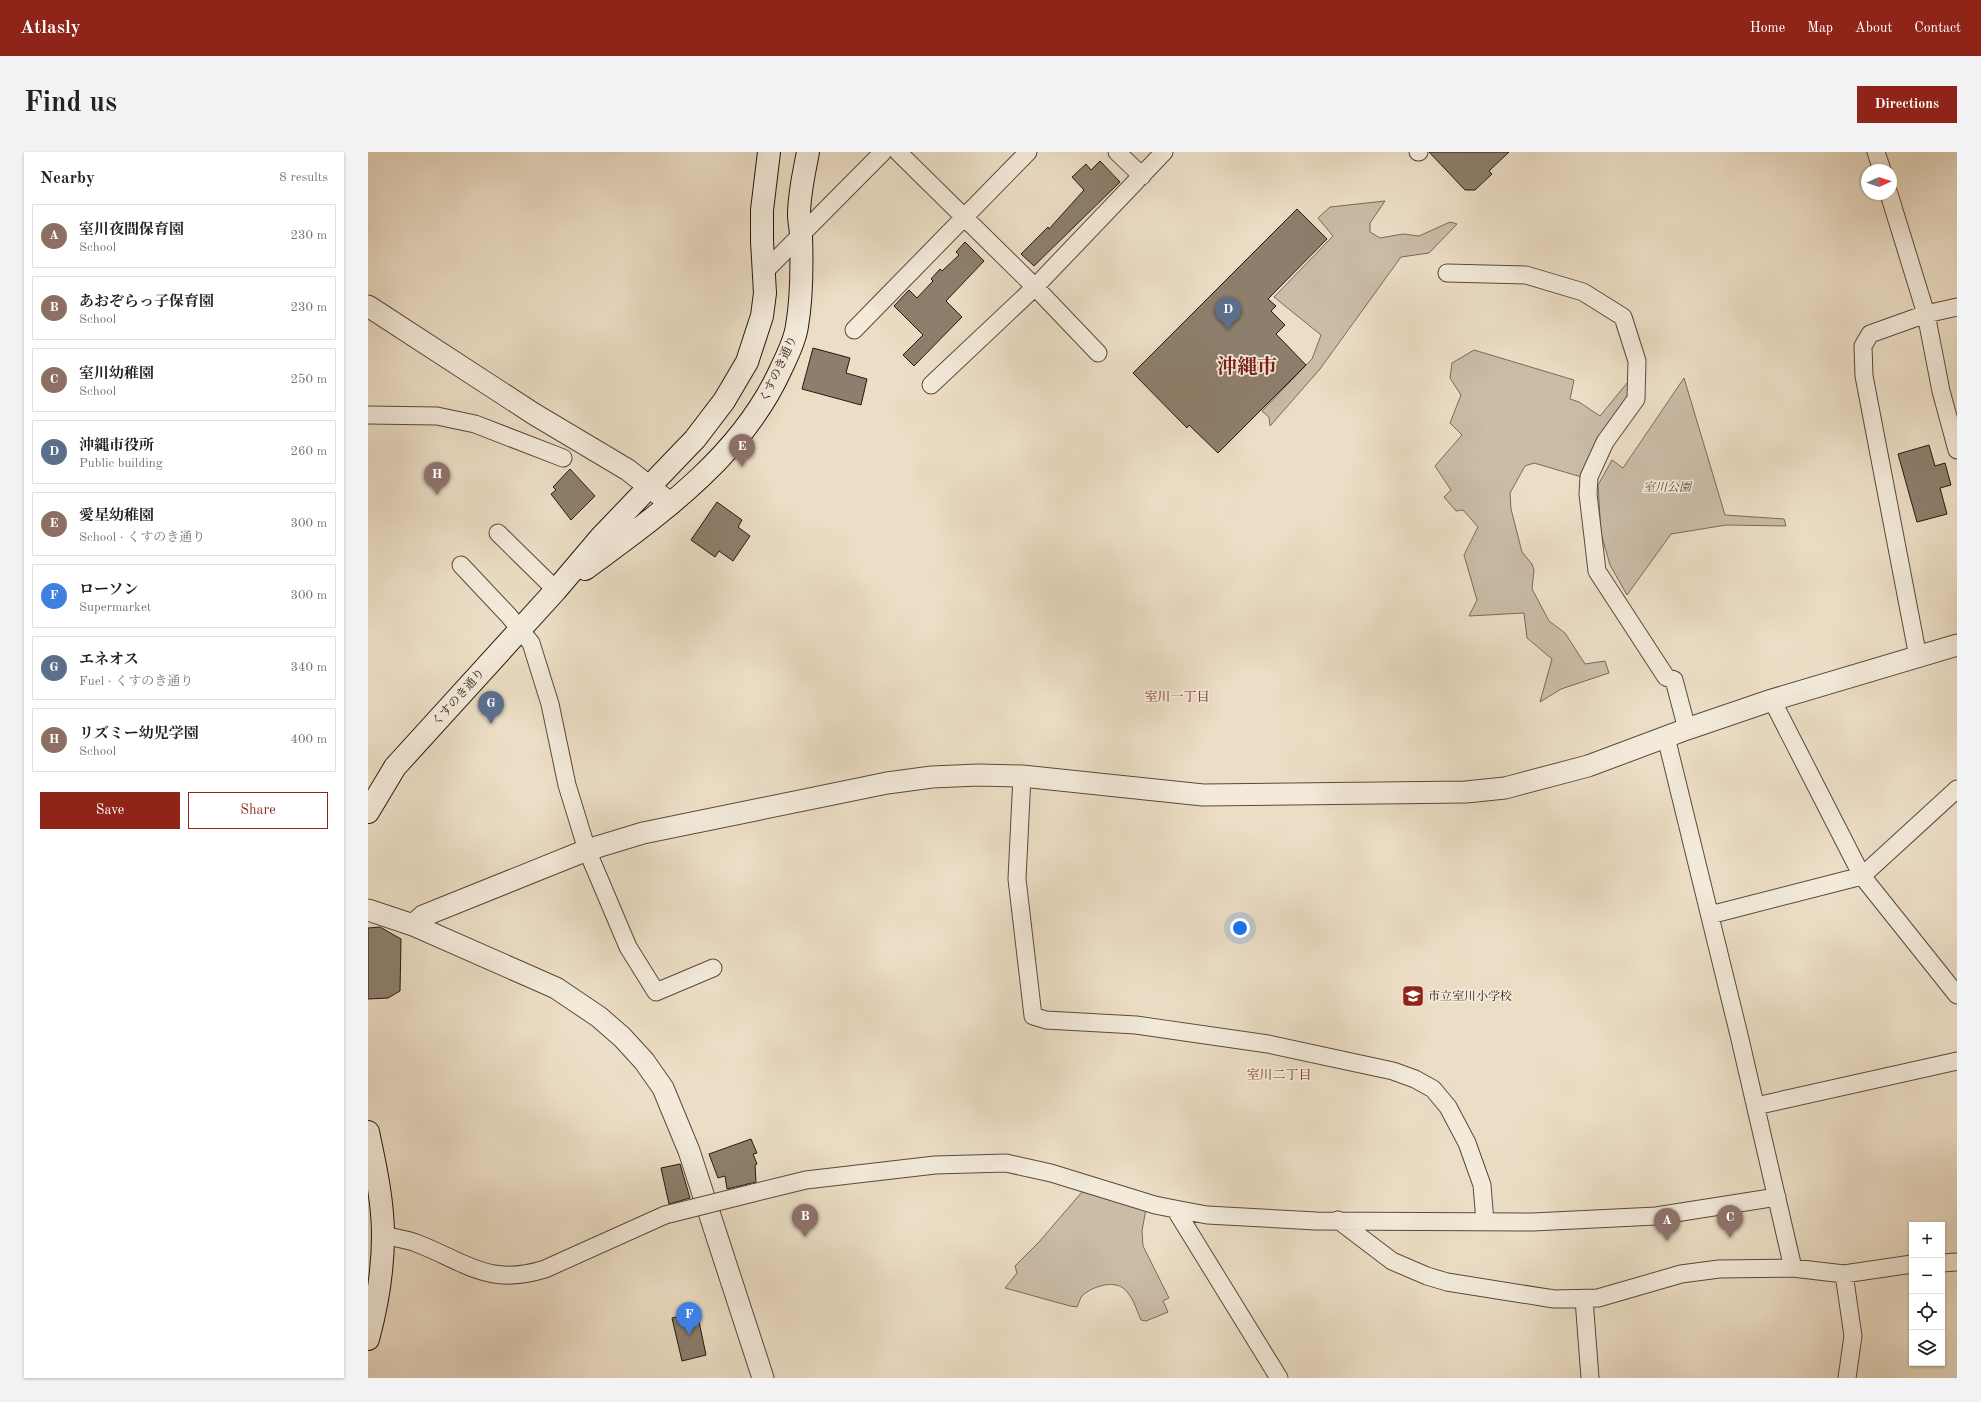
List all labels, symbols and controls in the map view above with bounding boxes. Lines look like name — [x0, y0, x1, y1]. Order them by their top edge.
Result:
text: Atlasly — [20, 19, 81, 38]
text: Home — [1750, 21, 1785, 35]
text: Map — [1807, 21, 1833, 35]
text: About — [1855, 21, 1892, 35]
text: Contact — [1914, 21, 1961, 35]
button: Directions — [1857, 86, 1957, 123]
text: Find us — [24, 90, 117, 118]
north arrow — [1861, 164, 1897, 200]
text: Nearby — [40, 170, 95, 187]
text: 8 results — [279, 171, 328, 184]
text: 室川夜間保育園 — [79, 223, 184, 238]
text: A — [49, 229, 59, 242]
text: 230 m — [290, 229, 327, 242]
text: School — [79, 241, 116, 254]
text: あおぞらっ子保育園 — [79, 295, 214, 310]
pin: D — [1215, 297, 1241, 330]
text: B — [49, 301, 59, 314]
text: 230 m — [290, 301, 327, 314]
text: School — [79, 313, 116, 326]
street label: くすのき通り — [757, 334, 800, 405]
district label: 沖縄市 — [1217, 355, 1277, 378]
text: 室川幼稚園 — [79, 367, 154, 382]
text: C — [50, 373, 58, 386]
text: 250 m — [290, 373, 327, 386]
text: School — [79, 385, 116, 398]
pin: E — [729, 434, 755, 467]
text: 沖縄市役所 — [79, 439, 154, 454]
text: D — [49, 445, 59, 458]
text: 260 m — [290, 445, 327, 458]
text: Public building — [79, 457, 163, 470]
pin: H — [424, 462, 450, 495]
park label: 室川公園 — [1643, 480, 1693, 494]
text: 愛星幼稚園 — [79, 509, 154, 524]
text: E — [50, 517, 58, 530]
text: 300 m — [290, 517, 327, 530]
text: School · くすのき通り — [79, 531, 205, 544]
text: ローソン — [79, 583, 138, 598]
text: F — [50, 589, 58, 602]
text: 300 m — [290, 589, 327, 602]
text: Supermarket — [79, 601, 151, 614]
text: エネオス — [79, 653, 139, 668]
text: G — [49, 661, 59, 674]
text: 340 m — [290, 661, 327, 674]
street label: くすのき通り — [429, 666, 487, 728]
text: Fuel · くすのき通り — [79, 675, 193, 688]
district label: 室川一丁目 — [1144, 690, 1210, 704]
pin: G — [478, 691, 504, 724]
text: リズミー幼児学園 — [79, 727, 199, 742]
text: H — [49, 733, 59, 746]
text: 400 m — [290, 733, 327, 746]
text: School — [79, 745, 116, 758]
button: Save — [40, 792, 180, 829]
button: Share — [188, 792, 328, 829]
your location — [1230, 918, 1250, 938]
school or university icon: 市立室川小学校 — [1400, 983, 1426, 1009]
place label: 市立室川小学校 — [1428, 989, 1512, 1003]
district label: 室川二丁目 — [1246, 1068, 1312, 1082]
pin: B — [792, 1204, 818, 1237]
pin: C — [1717, 1205, 1743, 1238]
pin: A — [1654, 1208, 1680, 1241]
map controls — [1909, 1222, 1945, 1366]
button: + — [1909, 1222, 1945, 1258]
button: − — [1909, 1258, 1945, 1294]
button: locate — [1909, 1294, 1945, 1330]
pin: F — [676, 1302, 702, 1335]
button: layers — [1909, 1330, 1945, 1366]

